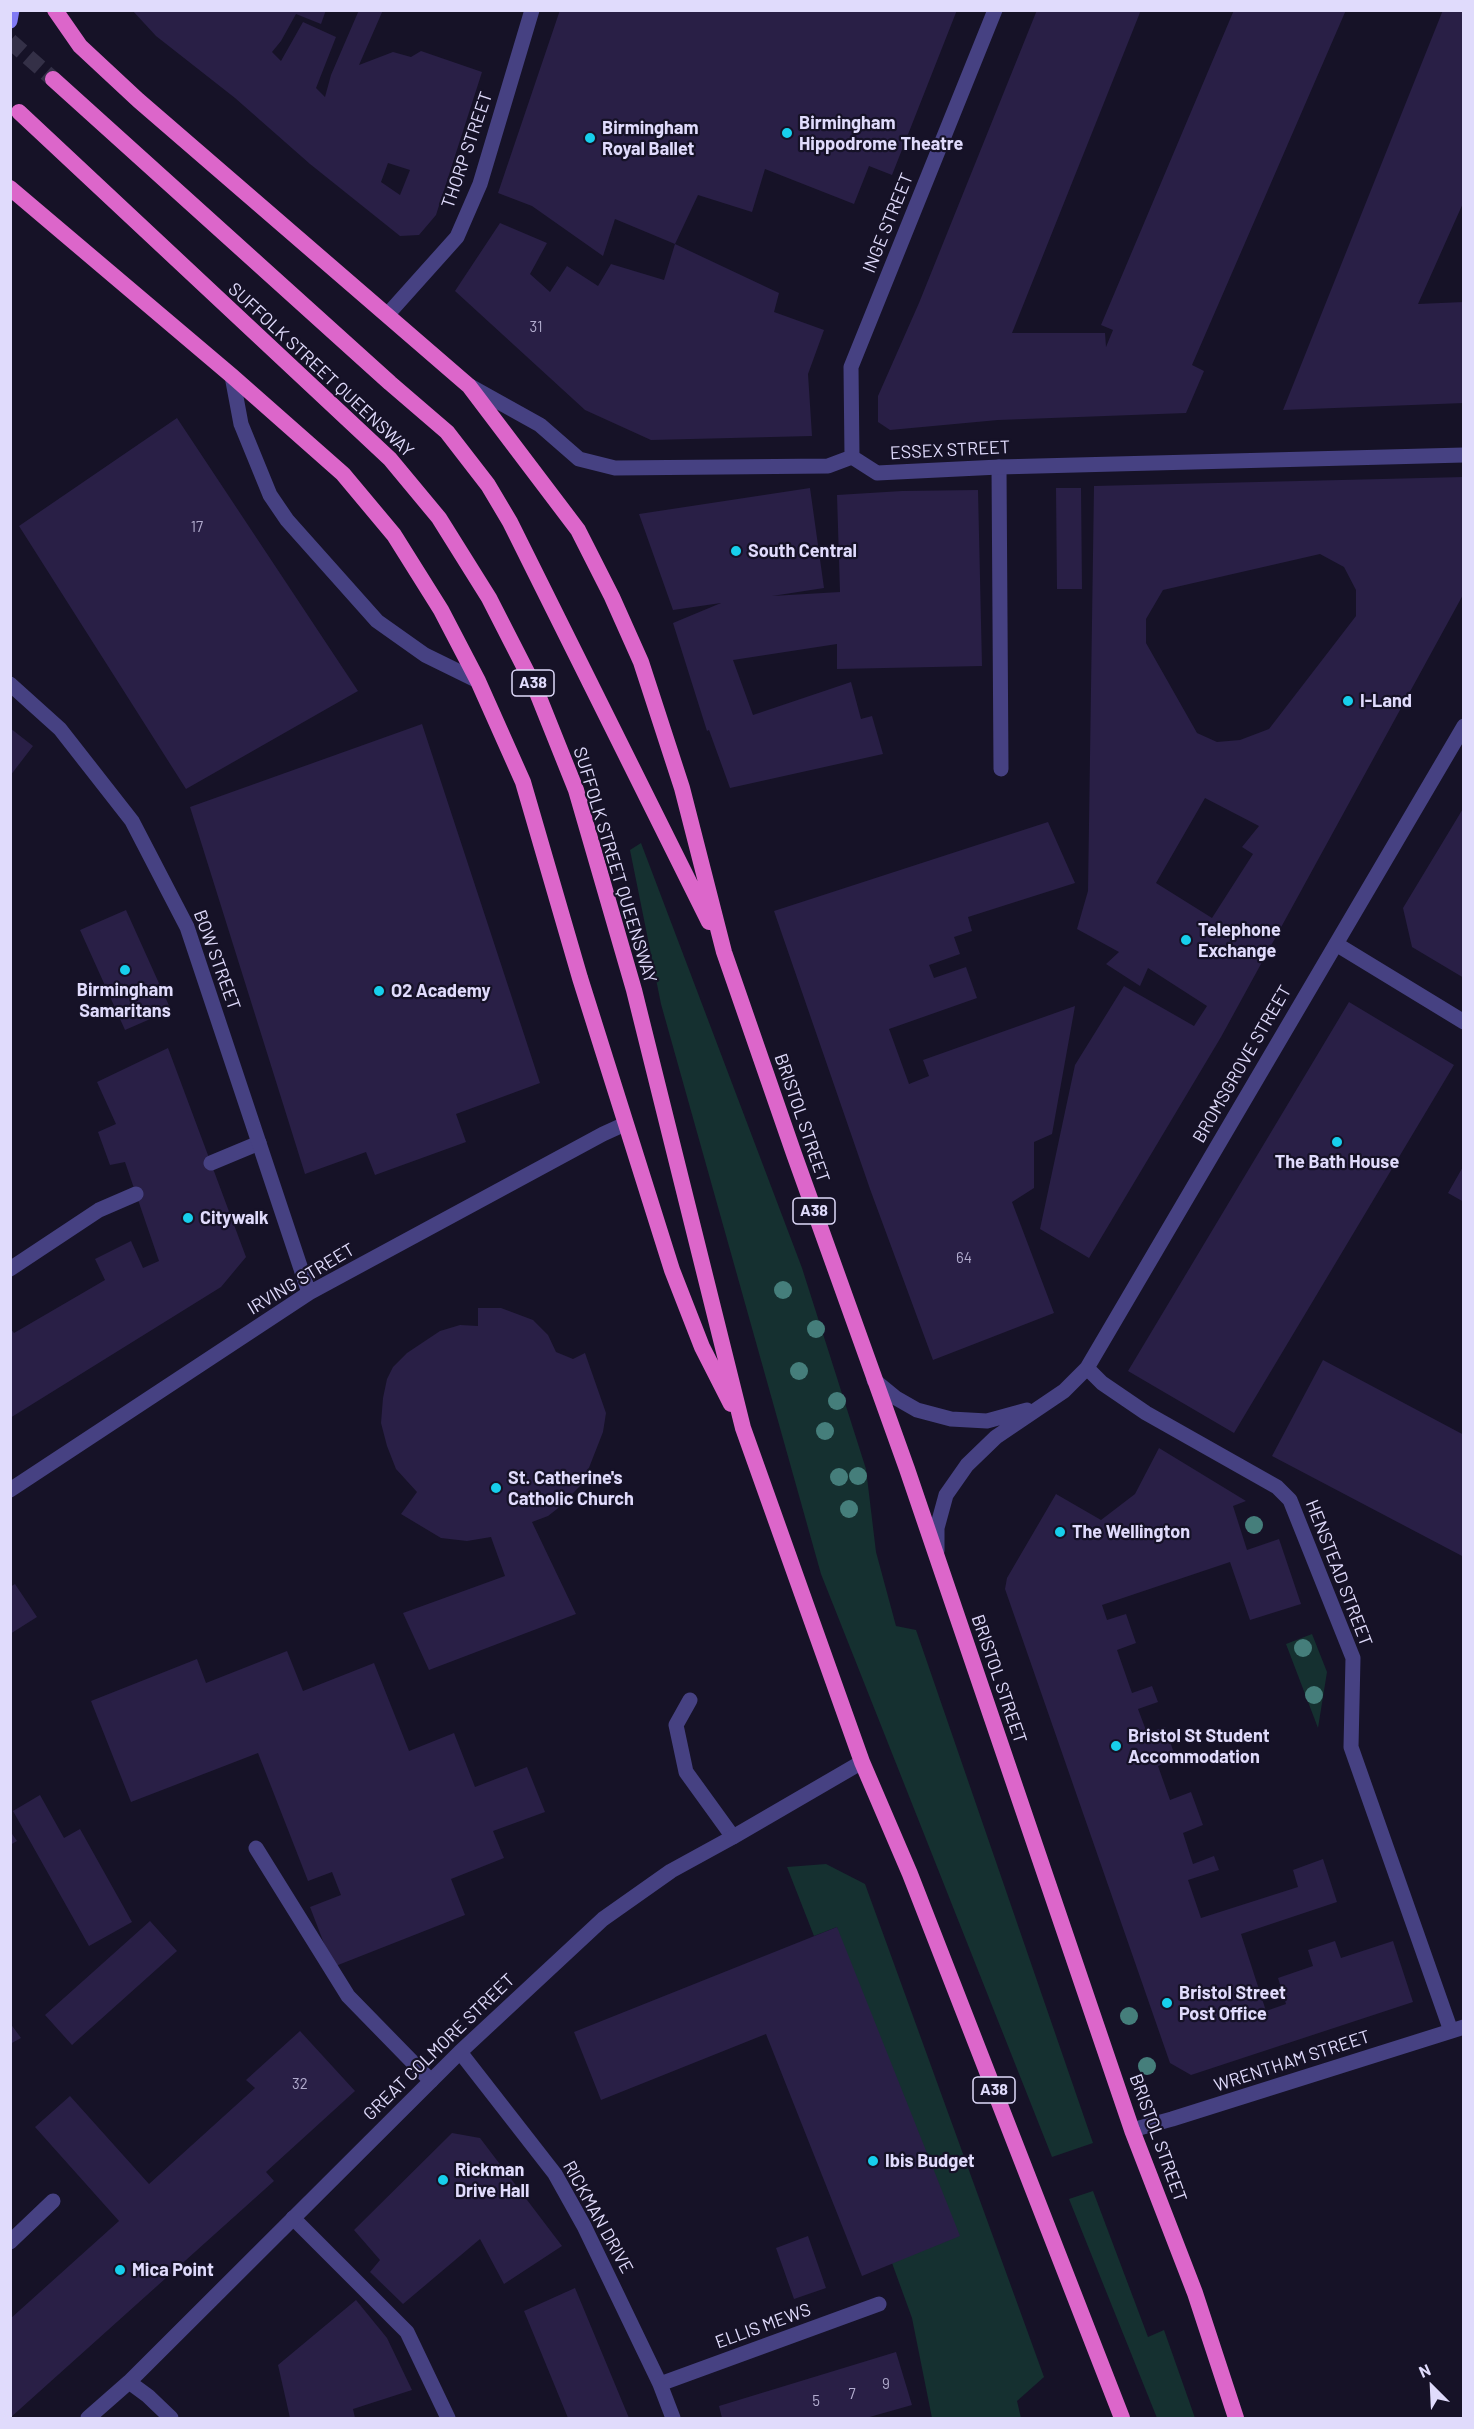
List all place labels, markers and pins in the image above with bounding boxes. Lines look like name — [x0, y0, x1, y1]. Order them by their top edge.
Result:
place label: Birmingham Hippodrome Theatre — [799, 112, 963, 154]
place label: Birmingham Royal Ballet — [602, 117, 698, 160]
marker: Birmingham Hippodrome Theatre — [780, 126, 794, 140]
marker: Birmingham Royal Ballet — [583, 131, 597, 145]
place label: South Central — [748, 540, 857, 562]
marker: South Central — [729, 544, 743, 558]
place label: I-Land — [1360, 690, 1412, 712]
marker: I-Land — [1341, 694, 1355, 708]
place label: Telephone Exchange — [1198, 919, 1281, 962]
marker: Telephone Exchange — [1179, 933, 1193, 947]
marker: Birmingham Samaritans — [118, 963, 132, 977]
place label: Birmingham Samaritans — [77, 979, 173, 1022]
place label: O2 Academy — [391, 980, 491, 1002]
marker: O2 Academy — [372, 984, 386, 998]
marker: The Bath House — [1330, 1135, 1344, 1149]
place label: The Bath House — [1275, 1151, 1399, 1173]
place label: Citywalk — [200, 1207, 269, 1229]
marker: Citywalk — [181, 1211, 195, 1225]
place label: St. Catherine's Catholic Church — [508, 1467, 634, 1510]
marker: St. Catherine's Catholic Church — [489, 1481, 503, 1495]
place label: The Wellington — [1072, 1521, 1190, 1543]
marker: The Wellington — [1053, 1525, 1067, 1539]
place label: Bristol St Student Accommodation — [1128, 1725, 1270, 1768]
marker: Bristol St Student Accommodation — [1109, 1739, 1123, 1753]
place label: Bristol Street Post Office — [1179, 1982, 1286, 2024]
marker: Bristol Street Post Office — [1160, 1996, 1174, 2010]
place label: Ibis Budget — [885, 2150, 975, 2172]
marker: Ibis Budget — [866, 2154, 880, 2168]
place label: Rickman Drive Hall — [455, 2159, 529, 2202]
marker: Rickman Drive Hall — [436, 2173, 450, 2187]
place label: Mica Point — [132, 2259, 214, 2281]
marker: Mica Point — [113, 2263, 127, 2277]

